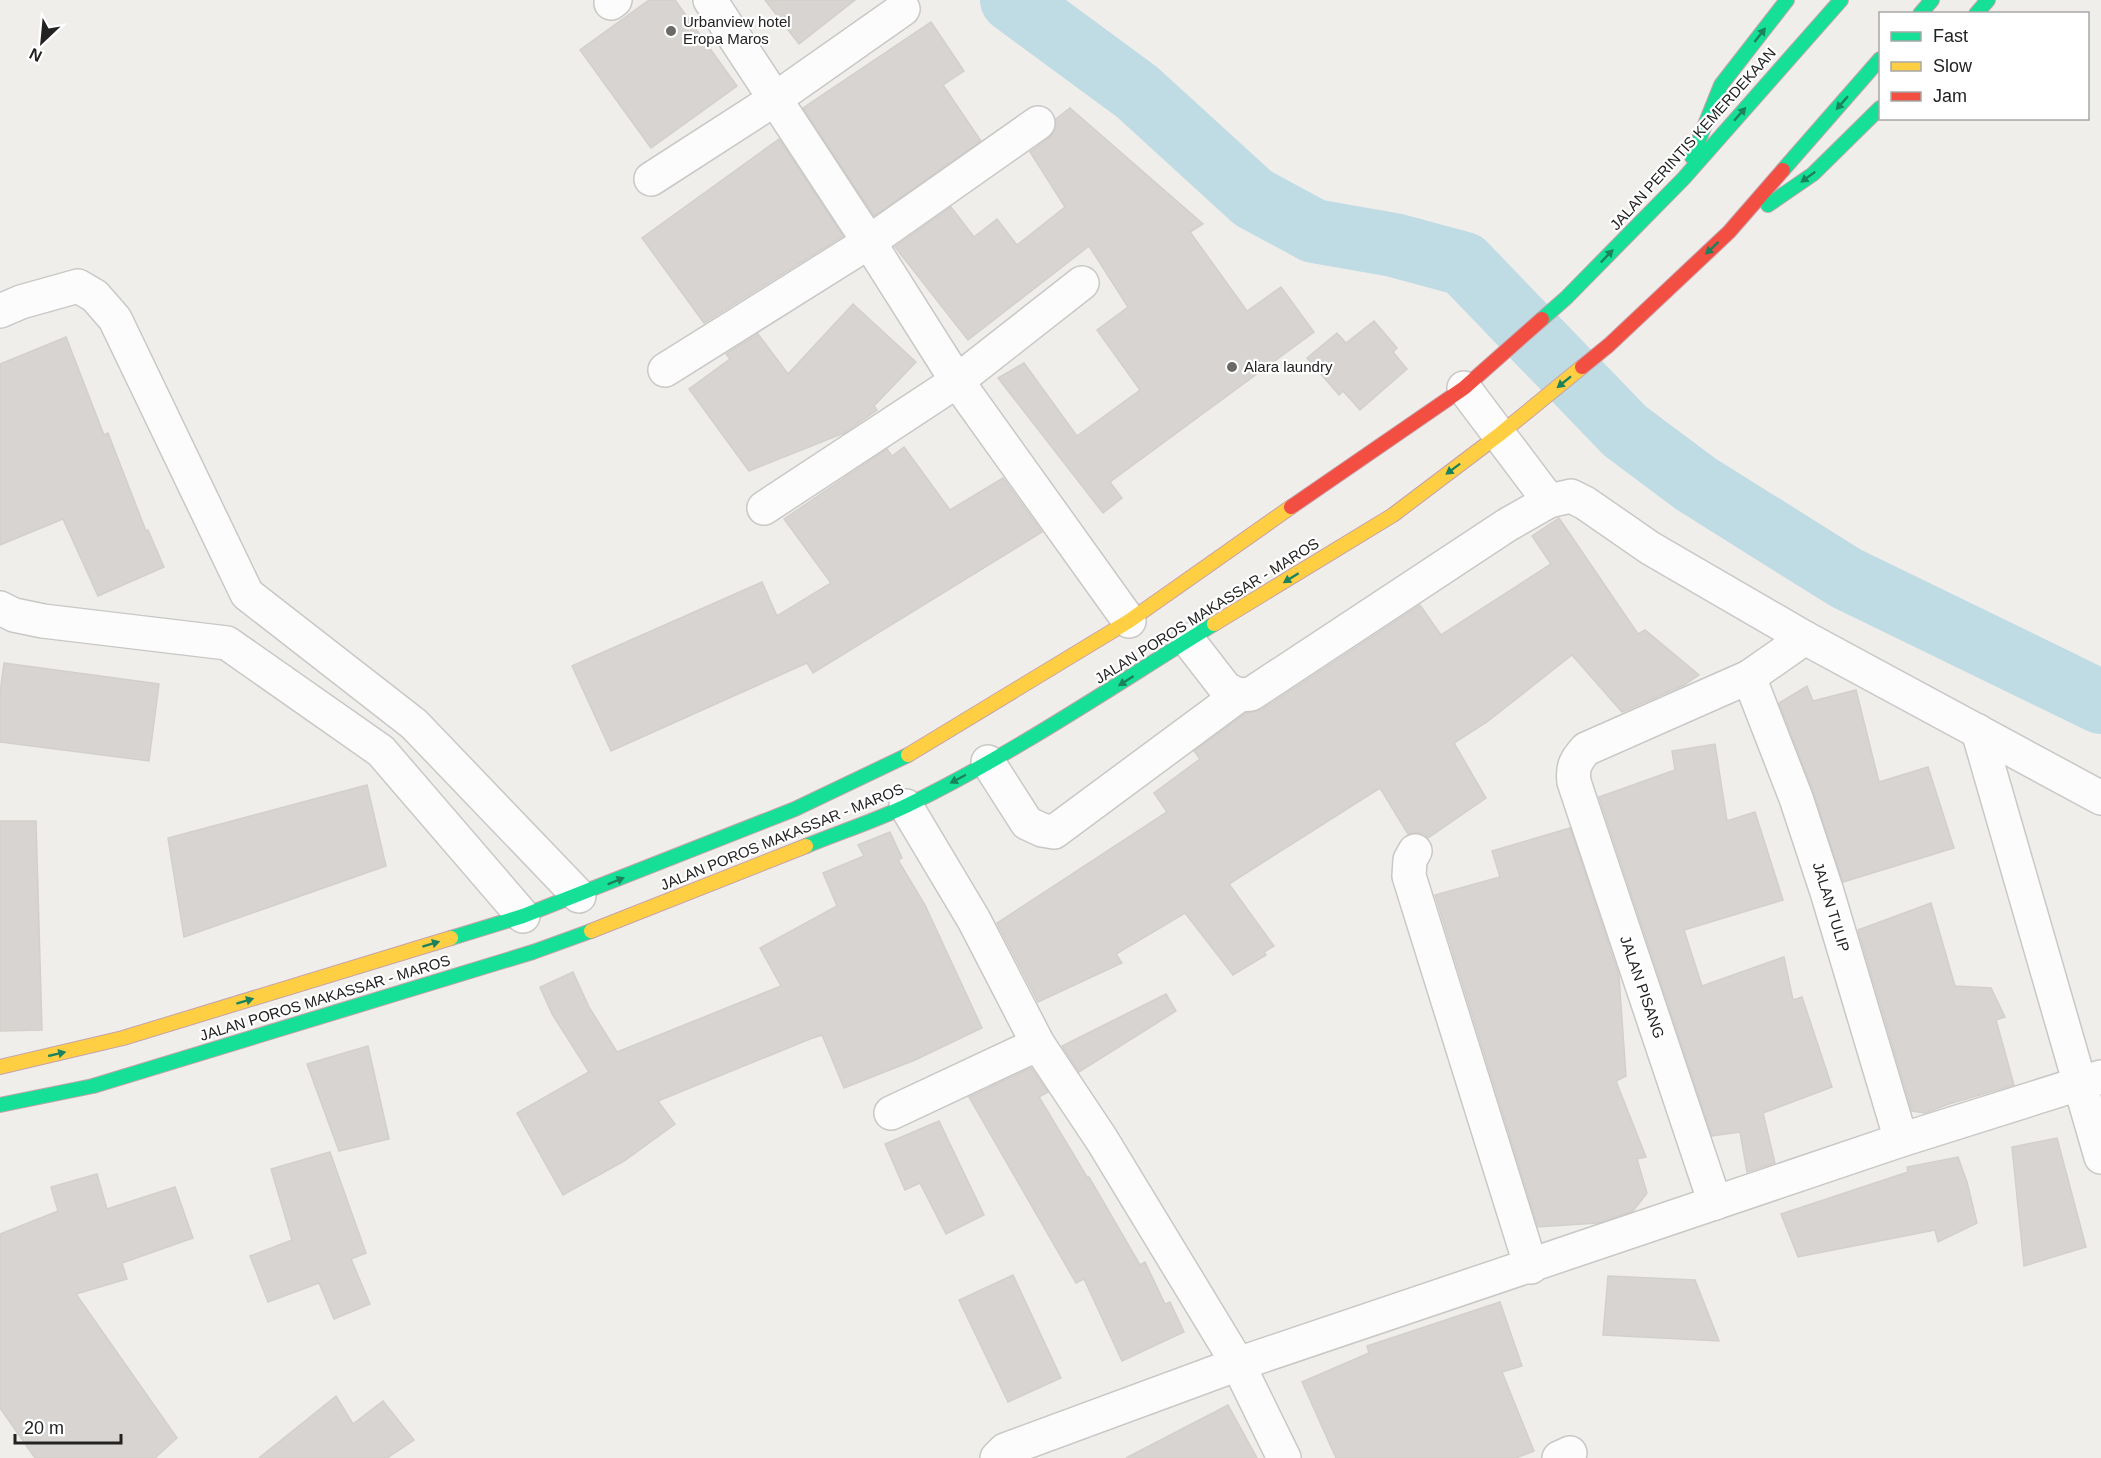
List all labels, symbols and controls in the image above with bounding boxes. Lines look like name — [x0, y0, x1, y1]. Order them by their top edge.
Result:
north arrow — [12, 12, 72, 72]
legend — [1879, 12, 2089, 120]
place label: Urbanview hotel Eropa Maros — [683, 13, 791, 47]
marker: Urbanview hotel Eropa Maros — [664, 24, 678, 38]
text: Fast — [1933, 26, 1968, 46]
one-way arrow — [1753, 27, 1766, 43]
street label: JALAN PERINTIS KEMERDEKAAN — [1606, 44, 1779, 233]
text: N — [27, 45, 45, 65]
text: Slow — [1933, 56, 1973, 76]
text: Jam — [1933, 86, 1967, 106]
one-way arrow — [1836, 95, 1849, 110]
one-way arrow — [1733, 107, 1746, 122]
one-way arrow — [1800, 171, 1815, 183]
one-way arrow — [1704, 241, 1719, 255]
one-way arrow — [1600, 249, 1614, 264]
place label: Alara laundry — [1244, 358, 1333, 375]
marker: Alara laundry — [1225, 360, 1239, 374]
one-way arrow — [1556, 375, 1572, 388]
one-way arrow — [1446, 463, 1461, 475]
street label: JALAN POROS MAKASSAR - MAROS — [1092, 534, 1322, 687]
one-way arrow — [1283, 572, 1300, 583]
one-way arrow — [1118, 675, 1134, 686]
one-way arrow — [949, 775, 966, 784]
street label: JALAN POROS MAKASSAR - MAROS — [658, 780, 906, 893]
street label: JALAN TULIP — [1810, 860, 1853, 954]
one-way arrow — [607, 876, 625, 886]
street label: JALAN PISANG — [1617, 933, 1668, 1040]
one-way arrow — [422, 939, 440, 948]
street label: JALAN POROS MAKASSAR - MAROS — [198, 951, 452, 1044]
one-way arrow — [236, 996, 254, 1005]
one-way arrow — [48, 1048, 66, 1058]
scale bar — [15, 1407, 122, 1445]
text: 20 m — [24, 1418, 64, 1438]

